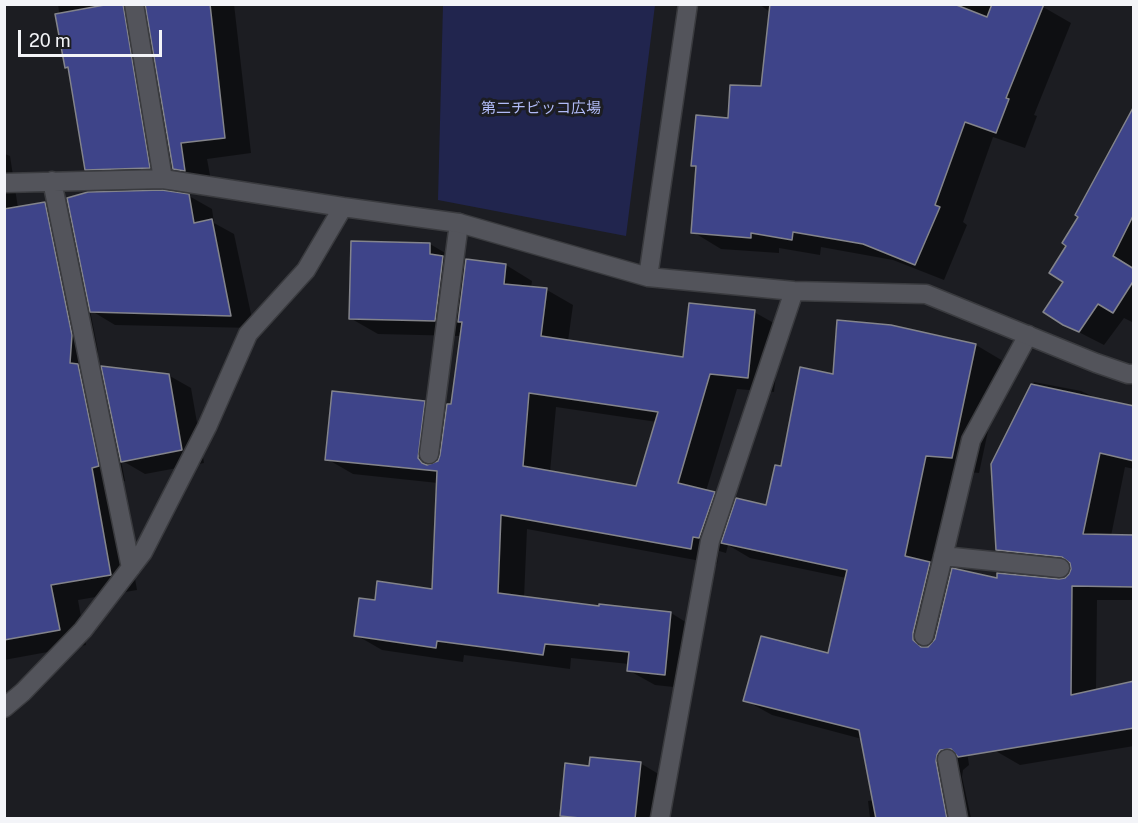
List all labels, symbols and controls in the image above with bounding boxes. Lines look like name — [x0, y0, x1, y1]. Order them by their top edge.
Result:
scale bar — [21, 18, 165, 56]
text: 20 m — [29, 30, 71, 51]
park label: 第二チビッコ広場 — [481, 99, 601, 117]

